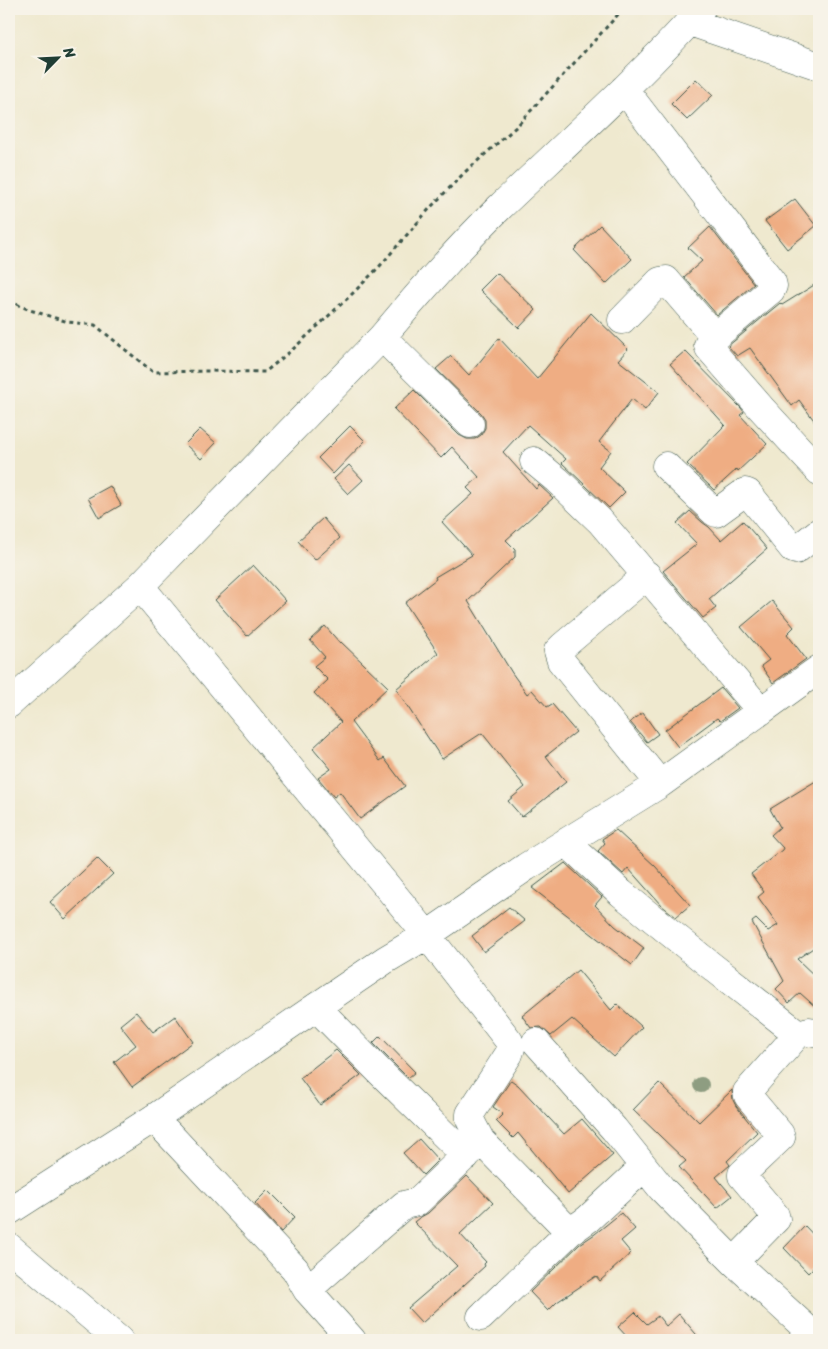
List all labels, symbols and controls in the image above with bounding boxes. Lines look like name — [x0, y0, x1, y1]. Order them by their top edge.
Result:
north arrow — [32, 32, 82, 82]
text: N — [56, 42, 83, 63]

